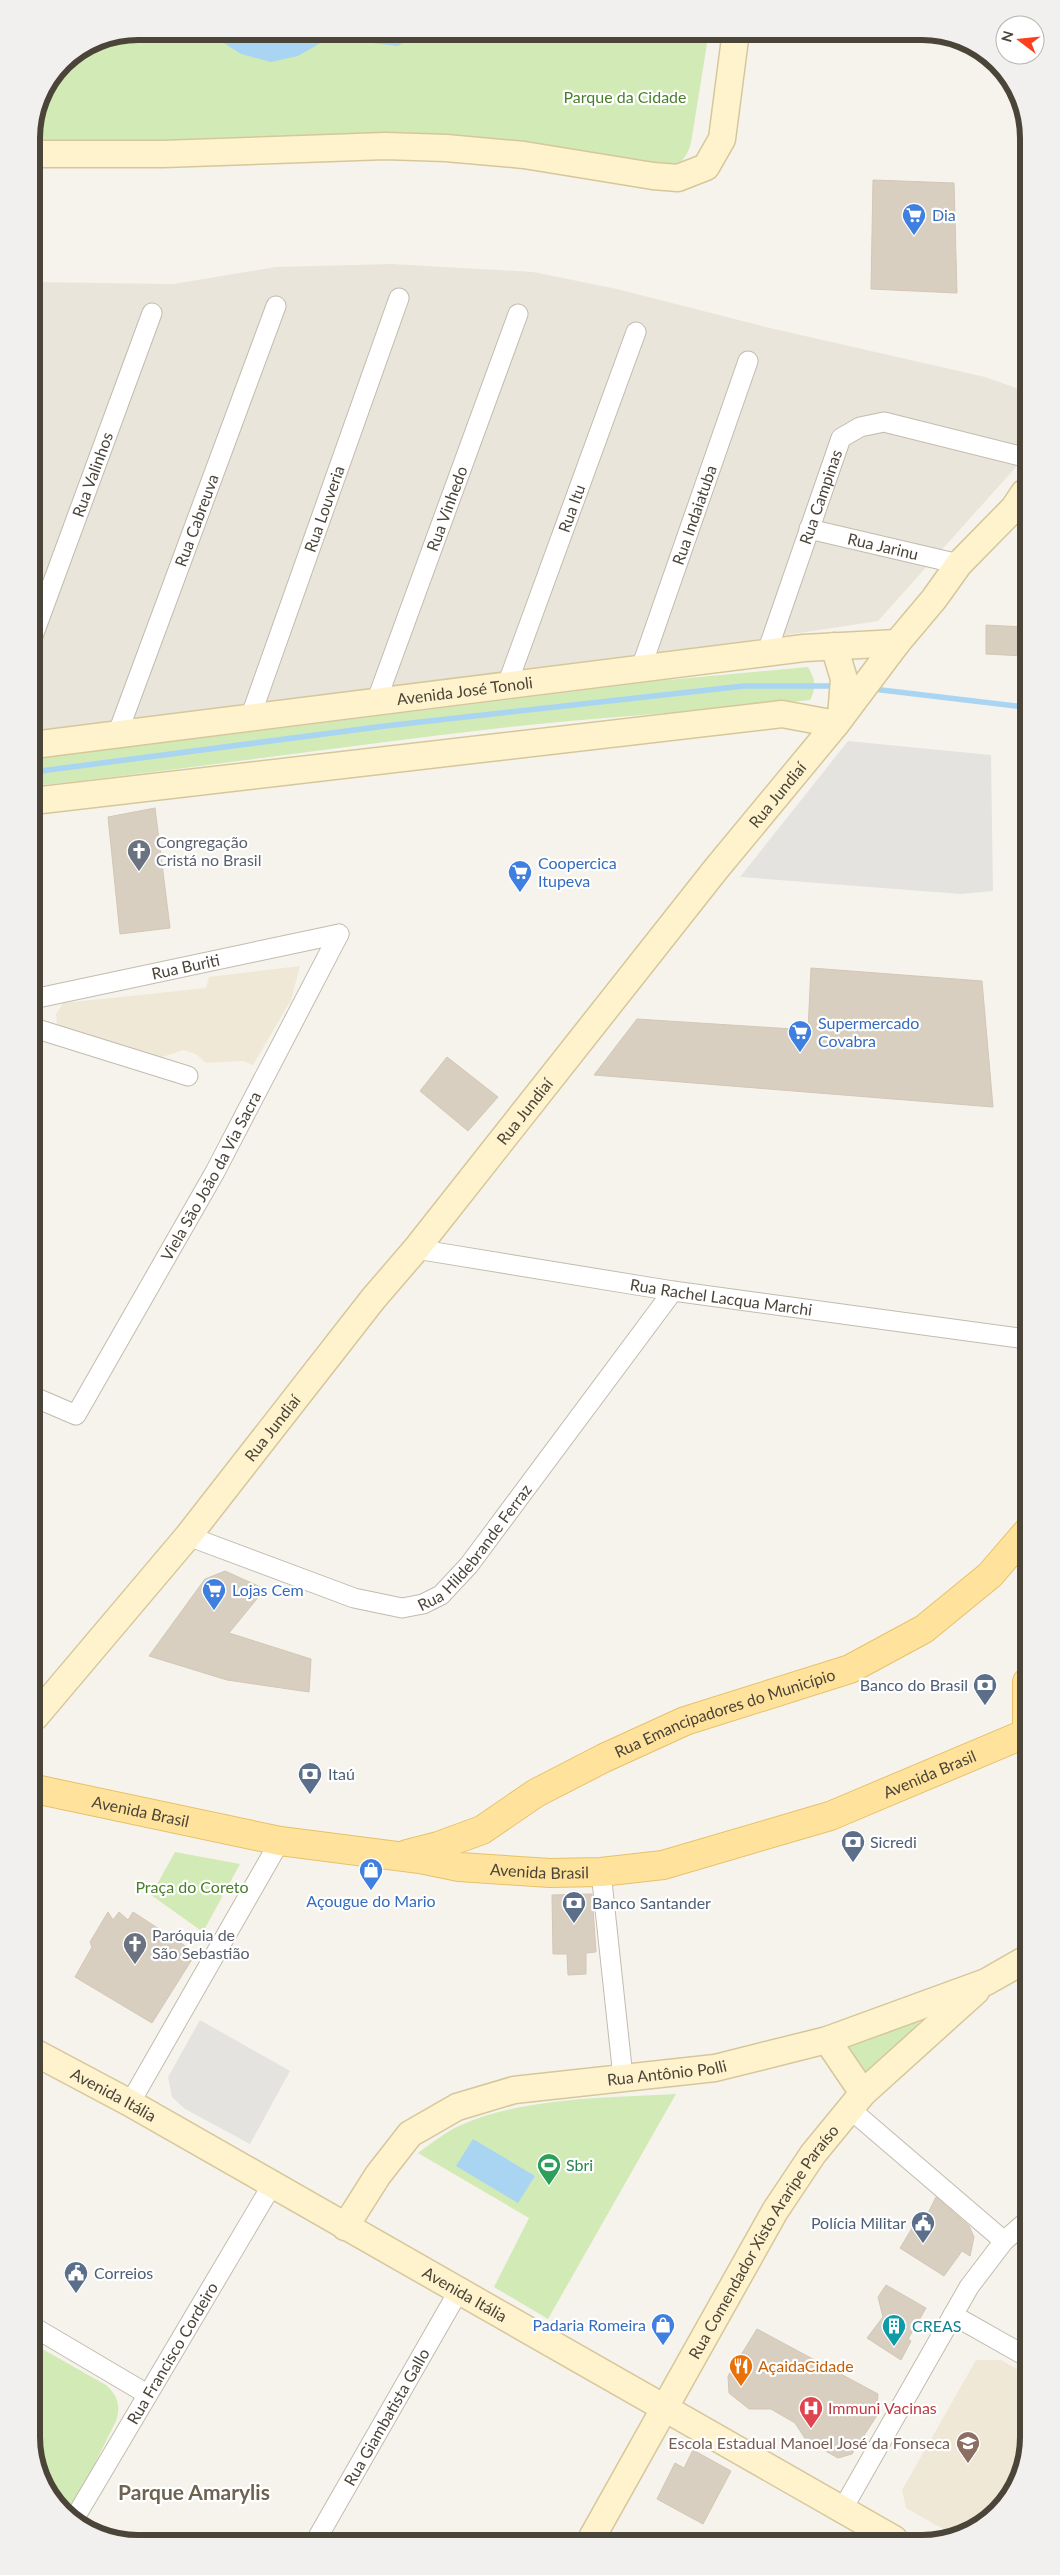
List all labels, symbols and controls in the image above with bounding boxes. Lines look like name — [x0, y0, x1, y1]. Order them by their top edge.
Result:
north arrow — [995, 15, 1045, 65]
text: N — [997, 29, 1017, 44]
park label: Parque da Cidade — [563, 87, 687, 106]
supermarket icon: Dia — [901, 202, 927, 236]
place label: Dia — [932, 205, 956, 224]
street label: Rua Valinhos — [68, 429, 116, 520]
street label: Rua Campinas — [795, 447, 845, 547]
street label: Rua Louveria — [300, 463, 348, 554]
street label: Rua Vinhedo — [422, 463, 471, 554]
street label: Rua Indaiatuba — [668, 463, 720, 567]
street label: Rua Cabreuva — [170, 471, 222, 569]
street label: Rua Itu — [554, 482, 588, 535]
street label: Rua Jarinu — [846, 528, 920, 563]
street label: Avenida José Tonoli — [395, 672, 534, 708]
street label: Rua Jundiaí — [744, 757, 810, 831]
place label: Congregação Cristá no Brasil — [156, 832, 261, 869]
church icon: Congregação Cristá no Brasil — [126, 838, 152, 872]
place label: Coopercica Itupeva — [538, 853, 617, 890]
supermarket icon: Coopercica Itupeva — [507, 859, 533, 893]
street label: Rua Buriti — [150, 950, 221, 983]
place label: Supermercado Covabra — [818, 1013, 919, 1050]
supermarket icon: Supermercado Covabra — [787, 1019, 813, 1053]
street label: Rua Jundiaí — [492, 1073, 557, 1148]
street label: Viela São João da Via Sacra — [156, 1088, 264, 1264]
street label: Rua Rachel Lacqua Marchi — [629, 1274, 813, 1319]
street label: Rua Jundiaí — [240, 1390, 304, 1465]
street label: Rua Hildebrande Ferraz — [414, 1480, 535, 1614]
supermarket icon: Lojas Cem — [201, 1577, 227, 1611]
place label: Lojas Cem — [232, 1580, 304, 1599]
street label: Rua Emancipadores do Município — [611, 1664, 837, 1761]
bank icon: Banco do Brasil — [972, 1672, 998, 1706]
place label: Banco do Brasil — [860, 1675, 968, 1694]
street label: Avenida Brasil — [880, 1746, 979, 1802]
bank icon: Itaú — [297, 1761, 323, 1795]
place label: Itaú — [328, 1764, 355, 1783]
street label: Avenida Brasil — [90, 1791, 191, 1830]
bank icon: Sicredi — [840, 1829, 866, 1863]
place label: Sicredi — [870, 1832, 917, 1851]
shop icon: Açougue do Mario — [358, 1857, 384, 1891]
street label: Avenida Brasil — [489, 1859, 589, 1882]
park label: Praça do Coreto — [135, 1877, 249, 1896]
bank icon: Banco Santander — [561, 1890, 587, 1924]
place label: Açougue do Mario — [306, 1891, 436, 1910]
place label: Banco Santander — [592, 1893, 711, 1912]
place label: Paróquia de São Sebastião — [152, 1925, 250, 1962]
church icon: Paróquia de São Sebastião — [122, 1931, 148, 1965]
street label: Rua Antônio Polli — [606, 2055, 728, 2089]
street label: Avenida Itália — [68, 2063, 160, 2125]
street label: Rua Comendador Xisto Araripe Paraíso — [684, 2121, 842, 2362]
sports icon: Sbri — [536, 2152, 562, 2186]
place label: Sbri — [566, 2155, 593, 2174]
public building icon: Polícia Militar — [910, 2210, 936, 2244]
place label: Polícia Militar — [811, 2213, 906, 2232]
public building icon: Correios — [63, 2260, 89, 2294]
street label: Avenida Itália — [420, 2262, 511, 2325]
place label: Correios — [94, 2263, 153, 2282]
street label: Rua Francisco Cordeiro — [123, 2279, 221, 2427]
shop icon: Padaria Romeira — [650, 2312, 676, 2346]
building icon: CREAS — [881, 2313, 907, 2347]
place label: Padaria Romeira — [532, 2315, 646, 2334]
place label: CREAS — [912, 2316, 961, 2335]
street label: Rua Giambatista Gallo — [339, 2345, 433, 2489]
restaurant icon: AçaidaCidade — [728, 2353, 754, 2387]
place label: AçaidaCidade — [758, 2356, 854, 2375]
hospital icon: Immuni Vacinas — [798, 2395, 824, 2429]
place label: Immuni Vacinas — [828, 2398, 937, 2417]
school or university icon: Escola Estadual Manoel José da Fonseca — [955, 2430, 981, 2464]
place label: Escola Estadual Manoel José da Fonseca — [668, 2433, 950, 2452]
district label: Parque Amarylis — [118, 2479, 270, 2504]

